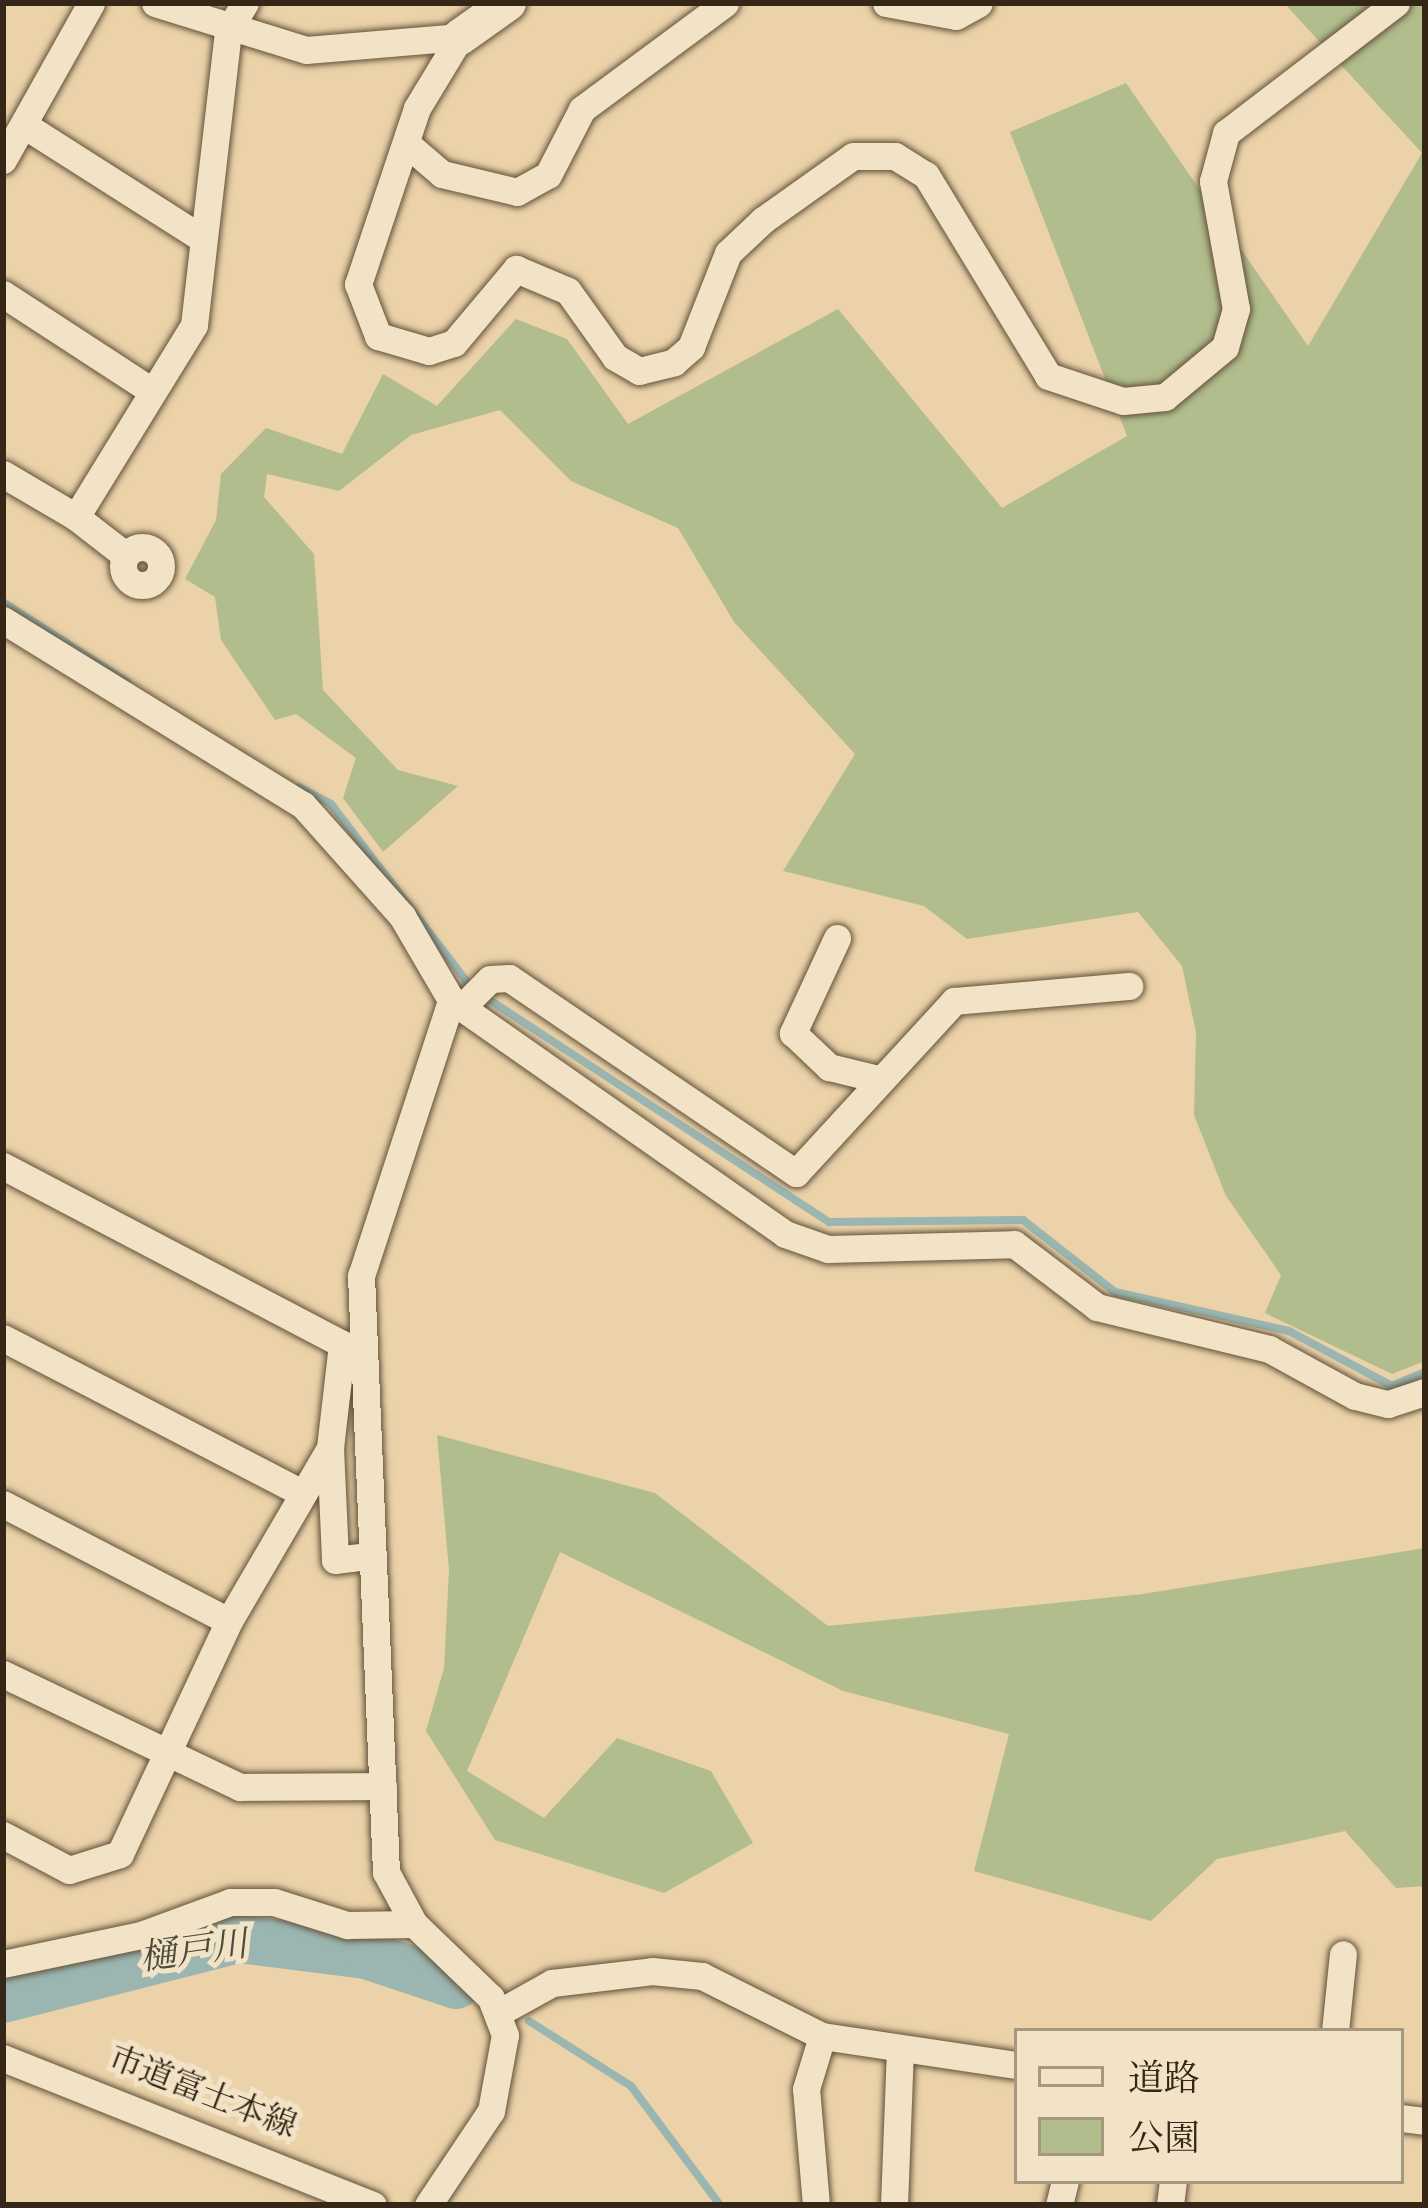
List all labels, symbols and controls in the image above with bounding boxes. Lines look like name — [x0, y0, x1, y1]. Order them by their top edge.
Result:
water label: 樋戸川 — [138, 1924, 250, 1982]
legend — [1014, 2028, 1404, 2184]
street label: 市道富士本線 — [102, 2040, 302, 2148]
text: 道路 — [1128, 2057, 1200, 2103]
text: 公園 — [1128, 2117, 1200, 2163]

